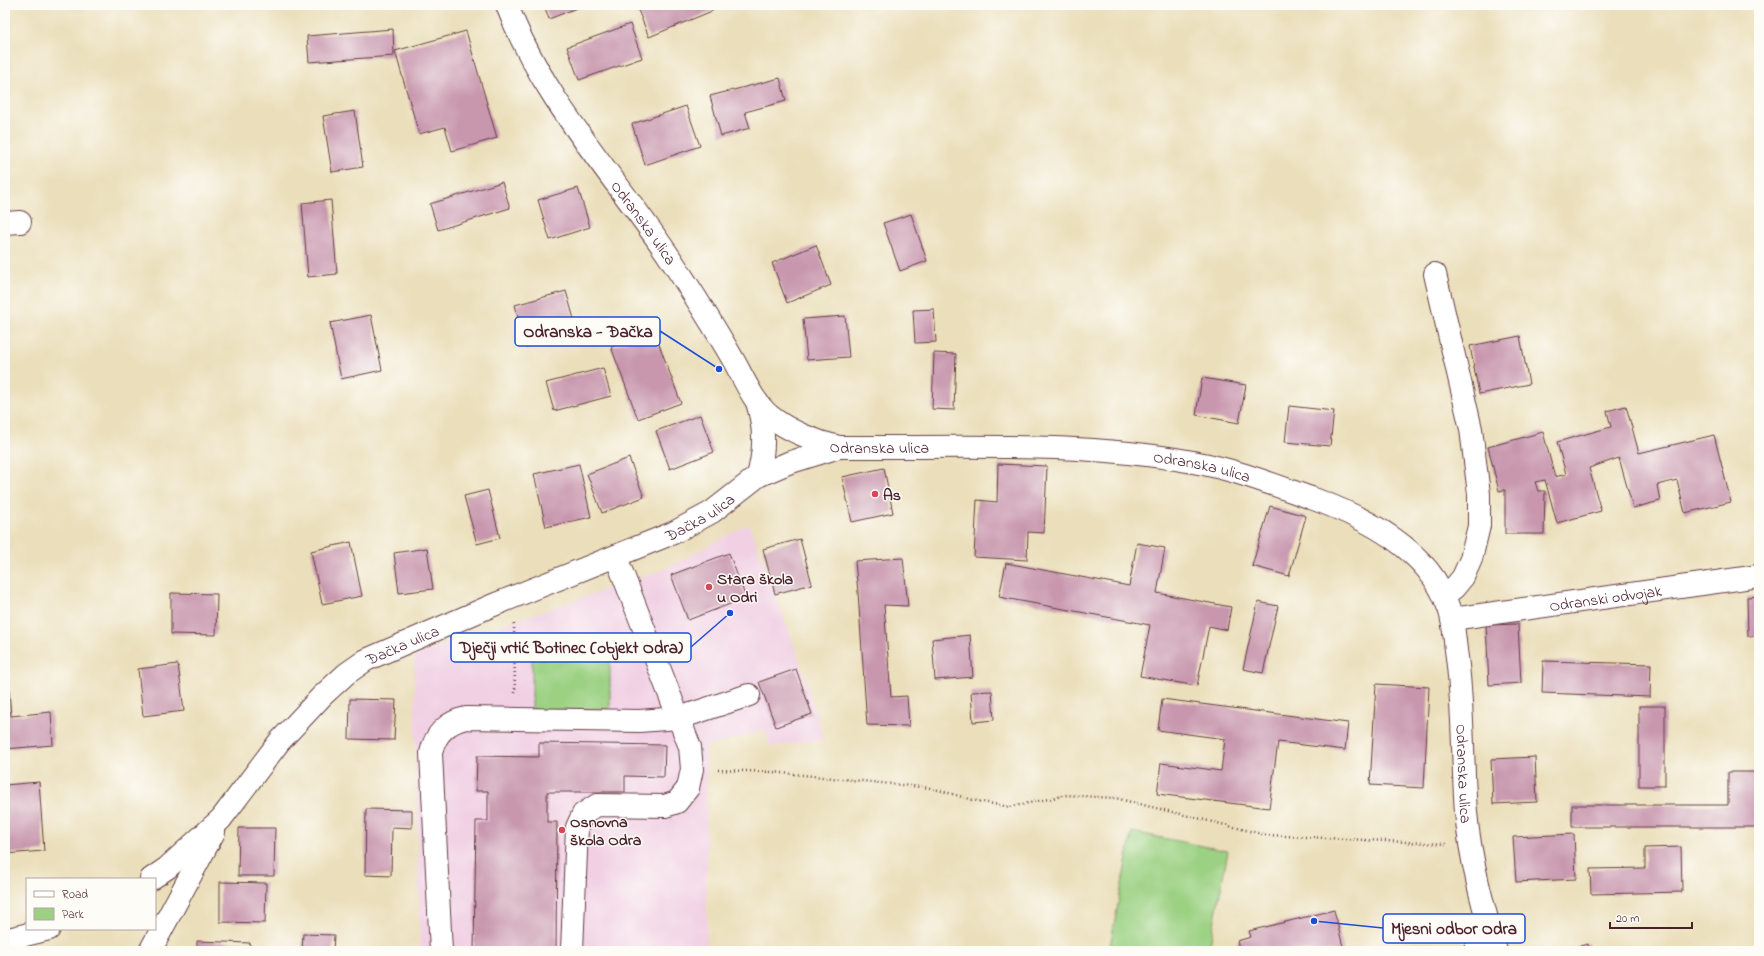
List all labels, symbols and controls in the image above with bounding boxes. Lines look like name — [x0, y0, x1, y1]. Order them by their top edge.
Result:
street label: Odranska ulica — [604, 176, 682, 270]
callout: Odranska - Đačka — [515, 317, 660, 346]
text: Odranska - Đačka — [523, 320, 653, 345]
street label: Odranska ulica — [827, 435, 929, 461]
street label: Odranska ulica — [1152, 446, 1253, 490]
place label: As — [883, 484, 901, 508]
street label: Đačka ulica — [661, 488, 741, 549]
marker: As — [870, 489, 880, 499]
place label: Stara škola u Odri — [717, 568, 794, 610]
street label: Odranski odvojak — [1548, 580, 1665, 619]
marker: Stara škola u Odri — [704, 582, 714, 592]
street label: Đačka ulica — [362, 620, 443, 673]
callout: Dječji vrtić Botinec (objekt Odra) — [451, 633, 691, 662]
text: Dječji vrtić Botinec (objekt Odra) — [458, 636, 683, 661]
street label: Odranska ulica — [1448, 724, 1477, 825]
place label: Osnovna škola Odra — [570, 811, 642, 853]
marker: Osnovna škola Odra — [557, 825, 567, 835]
legend — [26, 878, 156, 930]
text: Road — [62, 886, 88, 904]
scale bar — [1610, 904, 1692, 930]
text: Park — [62, 906, 84, 924]
text: 20 m — [1616, 910, 1639, 928]
callout: Mjesni odbor Odra — [1383, 914, 1525, 943]
text: Mjesni odbor Odra — [1391, 917, 1517, 942]

